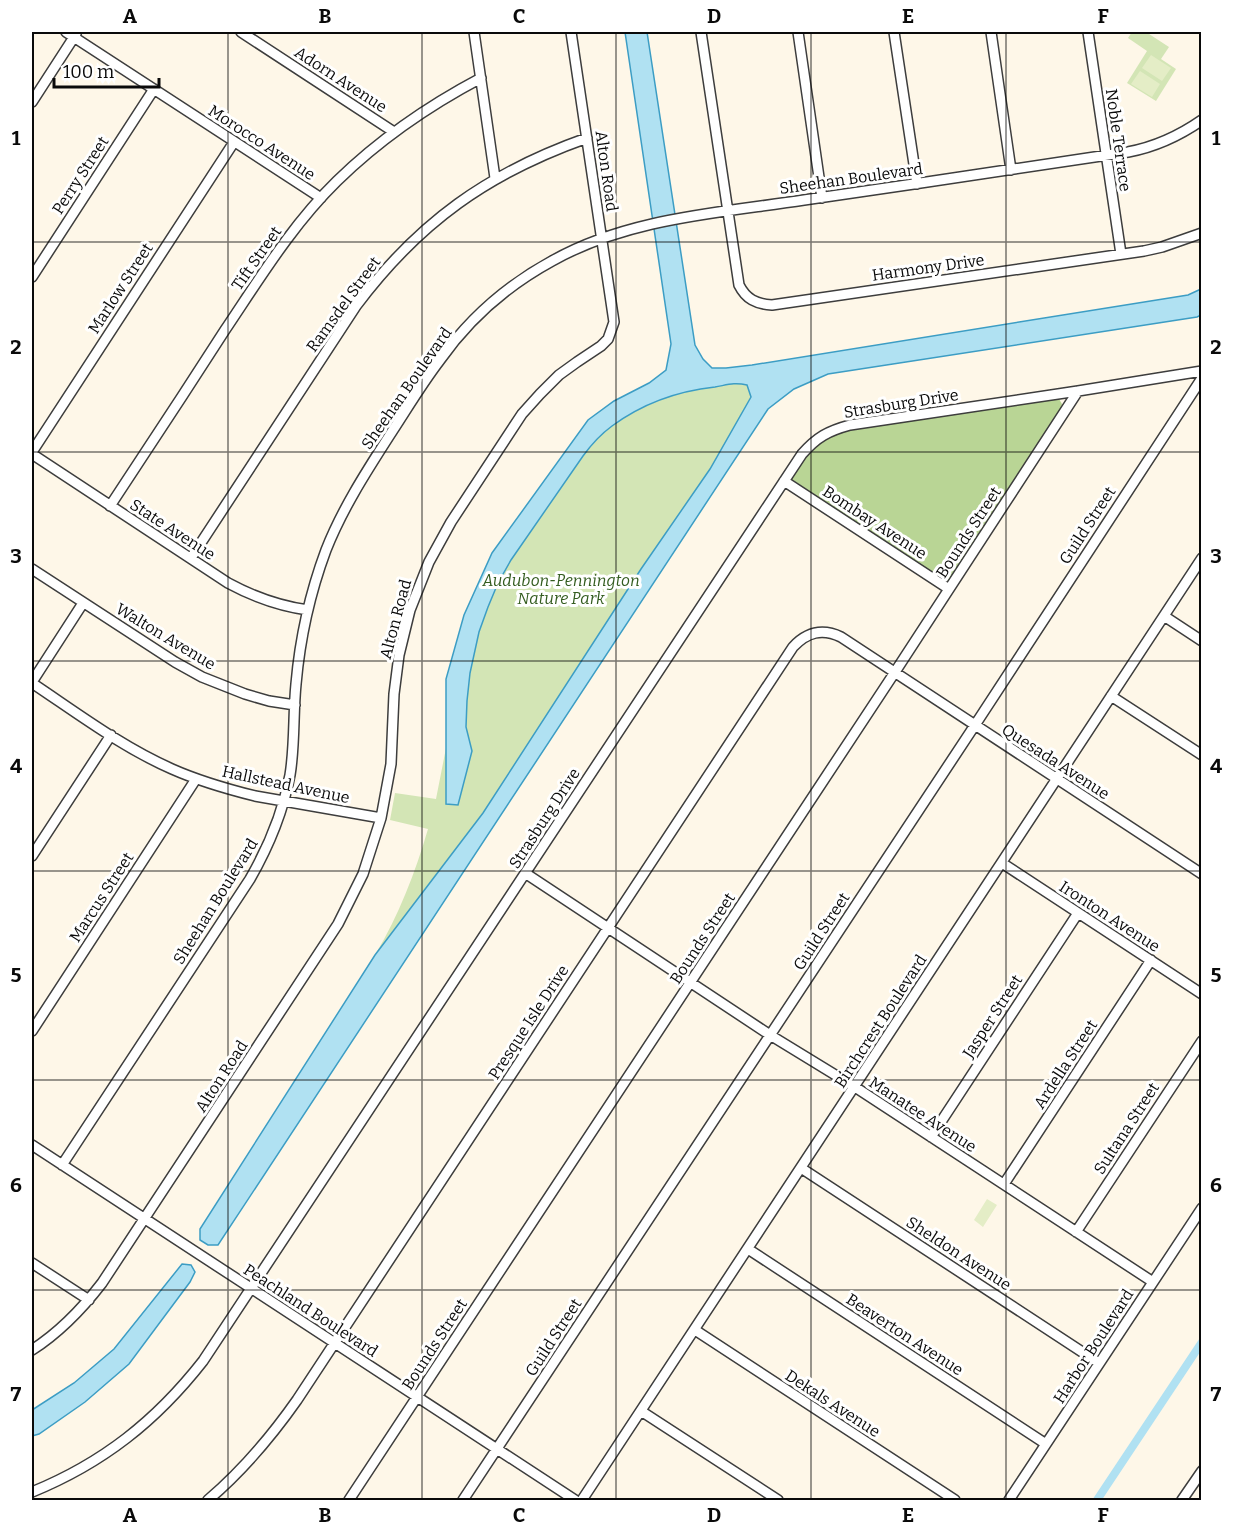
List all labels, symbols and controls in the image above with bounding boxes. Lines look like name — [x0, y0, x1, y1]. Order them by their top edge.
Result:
text: A — [123, 4, 138, 28]
text: B — [319, 4, 332, 28]
text: C — [513, 4, 525, 28]
text: D — [707, 4, 721, 28]
text: E — [902, 4, 914, 28]
text: F — [1097, 4, 1109, 28]
street label: Adorn Avenue — [291, 43, 390, 116]
scale bar — [54, 51, 159, 89]
text: 100 m — [63, 61, 114, 83]
street label: Noble Terrace — [1102, 87, 1135, 193]
street label: Morocco Avenue — [205, 101, 319, 184]
text: 1 — [12, 126, 21, 150]
text: 1 — [1212, 126, 1221, 150]
street label: Alton Road — [591, 129, 622, 213]
street label: Perry Street — [48, 133, 113, 218]
street label: Sheehan Boulevard — [778, 159, 924, 198]
street label: Tift Street — [228, 223, 285, 294]
street label: Marlow Street — [84, 239, 157, 337]
street label: Harmony Drive — [871, 250, 985, 285]
street label: Ramsdel Street — [302, 253, 384, 356]
street label: Sheehan Boulevard — [357, 323, 456, 453]
text: 2 — [10, 335, 22, 359]
text: 2 — [1210, 335, 1222, 359]
street label: Strasburg Drive — [842, 385, 960, 422]
street label: Bombay Avenue — [819, 482, 930, 563]
street label: Bounds Street — [932, 483, 1005, 581]
street label: Guild Street — [1055, 483, 1120, 568]
street label: State Avenue — [127, 495, 219, 564]
text: 3 — [10, 544, 22, 568]
text: 3 — [1210, 544, 1222, 568]
park label: Audubon-Pennington Nature Park — [481, 571, 640, 608]
street label: Alton Road — [376, 577, 415, 661]
street label: Walton Avenue — [113, 599, 219, 674]
street label: Quesada Avenue — [998, 720, 1113, 803]
text: 4 — [10, 754, 22, 778]
text: 4 — [1210, 754, 1222, 778]
street label: Hallstead Avenue — [220, 762, 352, 807]
street label: Strasburg Drive — [505, 765, 584, 872]
street label: Sheehan Boulevard — [169, 835, 262, 968]
street label: Marcus Street — [65, 849, 138, 946]
street label: Ironton Avenue — [1056, 877, 1164, 956]
street label: Bounds Street — [666, 889, 739, 987]
street label: Guild Street — [789, 889, 854, 974]
street label: Birchcrest Boulevard — [830, 951, 931, 1091]
street label: Presque Isle Drive — [484, 961, 572, 1083]
text: 5 — [11, 963, 22, 987]
text: 5 — [1211, 963, 1222, 987]
street label: Jasper Street — [958, 971, 1026, 1062]
street label: Ardella Street — [1030, 1016, 1101, 1112]
street label: Alton Road — [191, 1037, 252, 1116]
street label: Manatee Avenue — [865, 1073, 980, 1156]
street label: Sultana Street — [1090, 1079, 1163, 1178]
text: 6 — [10, 1173, 22, 1197]
text: 6 — [1210, 1173, 1222, 1197]
street label: Sheldon Avenue — [903, 1212, 1015, 1294]
street label: Peachland Boulevard — [240, 1260, 382, 1361]
street label: Harbor Boulevard — [1049, 1285, 1138, 1407]
street label: Beaverton Avenue — [843, 1290, 967, 1379]
street label: Bounds Street — [398, 1295, 471, 1393]
street label: Guild Street — [521, 1295, 586, 1380]
street label: Dekals Avenue — [782, 1366, 884, 1441]
text: 7 — [11, 1382, 22, 1406]
text: 7 — [1211, 1382, 1222, 1406]
text: A — [123, 1503, 138, 1527]
text: B — [319, 1503, 332, 1527]
text: C — [513, 1503, 525, 1527]
text: D — [707, 1503, 721, 1527]
text: E — [902, 1503, 914, 1527]
text: F — [1097, 1503, 1109, 1527]

